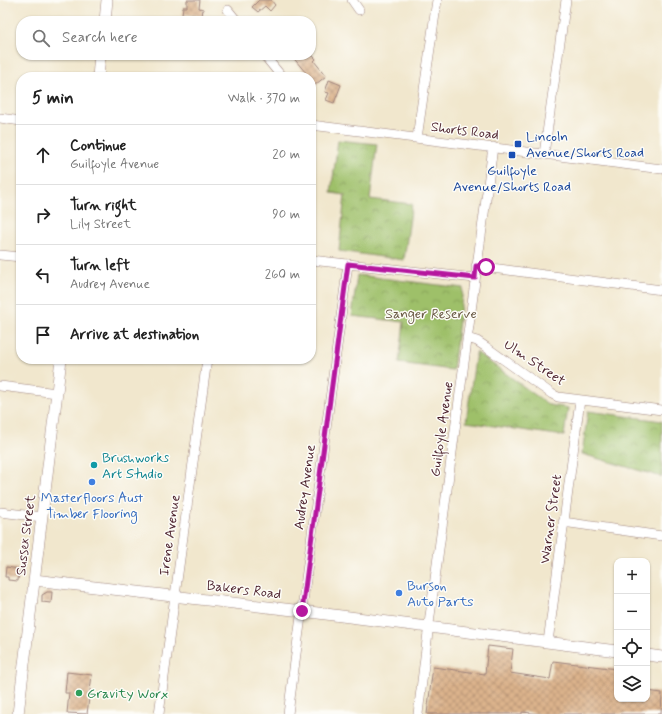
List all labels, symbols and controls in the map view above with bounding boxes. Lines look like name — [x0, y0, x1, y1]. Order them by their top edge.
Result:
search box — [16, 16, 316, 60]
icon: search — [30, 27, 52, 49]
text: Search here — [62, 28, 138, 48]
text: 5 min — [32, 87, 74, 109]
text: Walk · 370 m — [228, 90, 300, 107]
street label: Shorts Road — [430, 118, 500, 144]
place label: Lincoln Avenue/Shorts Road — [526, 128, 644, 162]
text: Continue — [70, 136, 126, 156]
marker: Lincoln Avenue/Shorts Road — [513, 139, 523, 149]
icon: ahead — [32, 144, 54, 166]
text: 20 m — [272, 146, 300, 163]
marker: Guilfoyle Avenue/Shorts Road — [507, 150, 517, 160]
text: Guilfoyle Avenue — [70, 156, 159, 173]
place label: Guilfoyle Avenue/Shorts Road — [453, 162, 571, 196]
text: Turn right — [70, 196, 137, 216]
icon: right — [32, 204, 54, 226]
text: 90 m — [272, 206, 300, 223]
text: Lily Street — [70, 216, 131, 233]
text: Turn left — [70, 256, 130, 276]
route start — [477, 258, 495, 276]
icon: left — [32, 264, 54, 286]
text: 260 m — [265, 266, 300, 283]
text: Audrey Avenue — [70, 276, 150, 293]
park label: Sanger Reserve — [385, 305, 477, 324]
icon: arrive — [32, 324, 54, 346]
text: Arrive at destination — [70, 325, 199, 345]
street label: Ulm Street — [500, 336, 569, 390]
street label: Guilfoyle Avenue — [426, 380, 460, 478]
street label: Audrey Avenue — [290, 443, 320, 531]
place label: Brushworks Art Studio — [102, 449, 169, 483]
marker: Brushworks Art Studio — [89, 460, 99, 470]
street label: Warner Street — [536, 473, 566, 565]
marker: Masterfloors Aust Timber Flooring — [87, 477, 97, 487]
place label: Masterfloors Aust Timber Flooring — [41, 489, 144, 524]
street label: Sussex Street — [12, 493, 40, 577]
street label: Irene Avenue — [155, 493, 185, 577]
map controls — [614, 558, 650, 702]
button: + — [614, 558, 650, 594]
street label: Bakers Road — [206, 577, 282, 603]
place label: Burson Auto Parts — [407, 577, 474, 611]
marker: Burson Auto Parts — [394, 588, 404, 598]
button: − — [614, 594, 650, 630]
route end — [293, 602, 311, 620]
button: locate — [614, 630, 650, 666]
button: layers — [614, 666, 650, 702]
place label: Gravity Worx — [87, 685, 168, 703]
marker: Gravity Worx — [74, 688, 84, 698]

